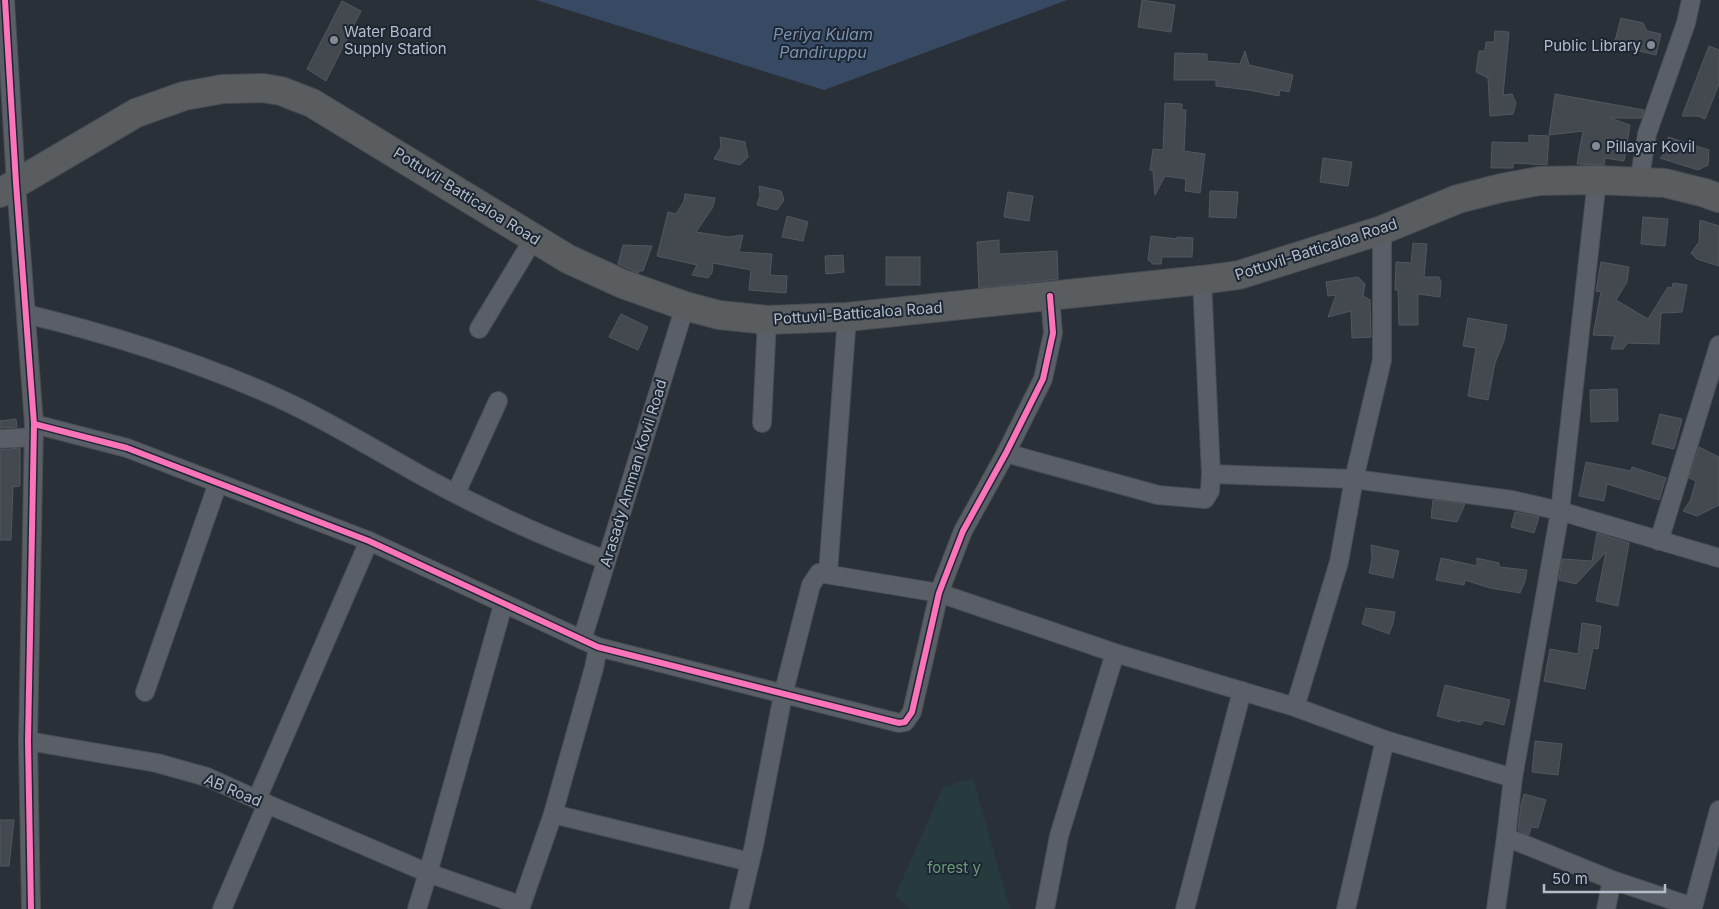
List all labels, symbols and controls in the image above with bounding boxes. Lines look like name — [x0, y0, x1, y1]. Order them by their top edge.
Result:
place label: Water Board Supply Station — [344, 22, 447, 58]
water label: Periya Kulam Pandiruppu — [773, 24, 873, 62]
marker: Water Board Supply Station — [328, 34, 340, 46]
place label: Public Library — [1544, 36, 1642, 55]
marker: Public Library — [1645, 39, 1657, 51]
place label: Pillayar Kovil — [1606, 137, 1695, 156]
marker: Pillayar Kovil — [1590, 140, 1602, 152]
street label: Pottuvil-Batticaloa Road — [390, 143, 544, 249]
street label: Pottuvil-Batticaloa Road — [1232, 214, 1400, 284]
street label: Pottuvil-Batticaloa Road — [773, 298, 943, 328]
street label: Arasady Amman Kovil Road — [595, 377, 671, 569]
street label: AB Road — [201, 769, 265, 811]
park label: forest y — [927, 858, 981, 877]
scale bar — [1544, 862, 1665, 894]
text: 50 m — [1552, 869, 1588, 888]

